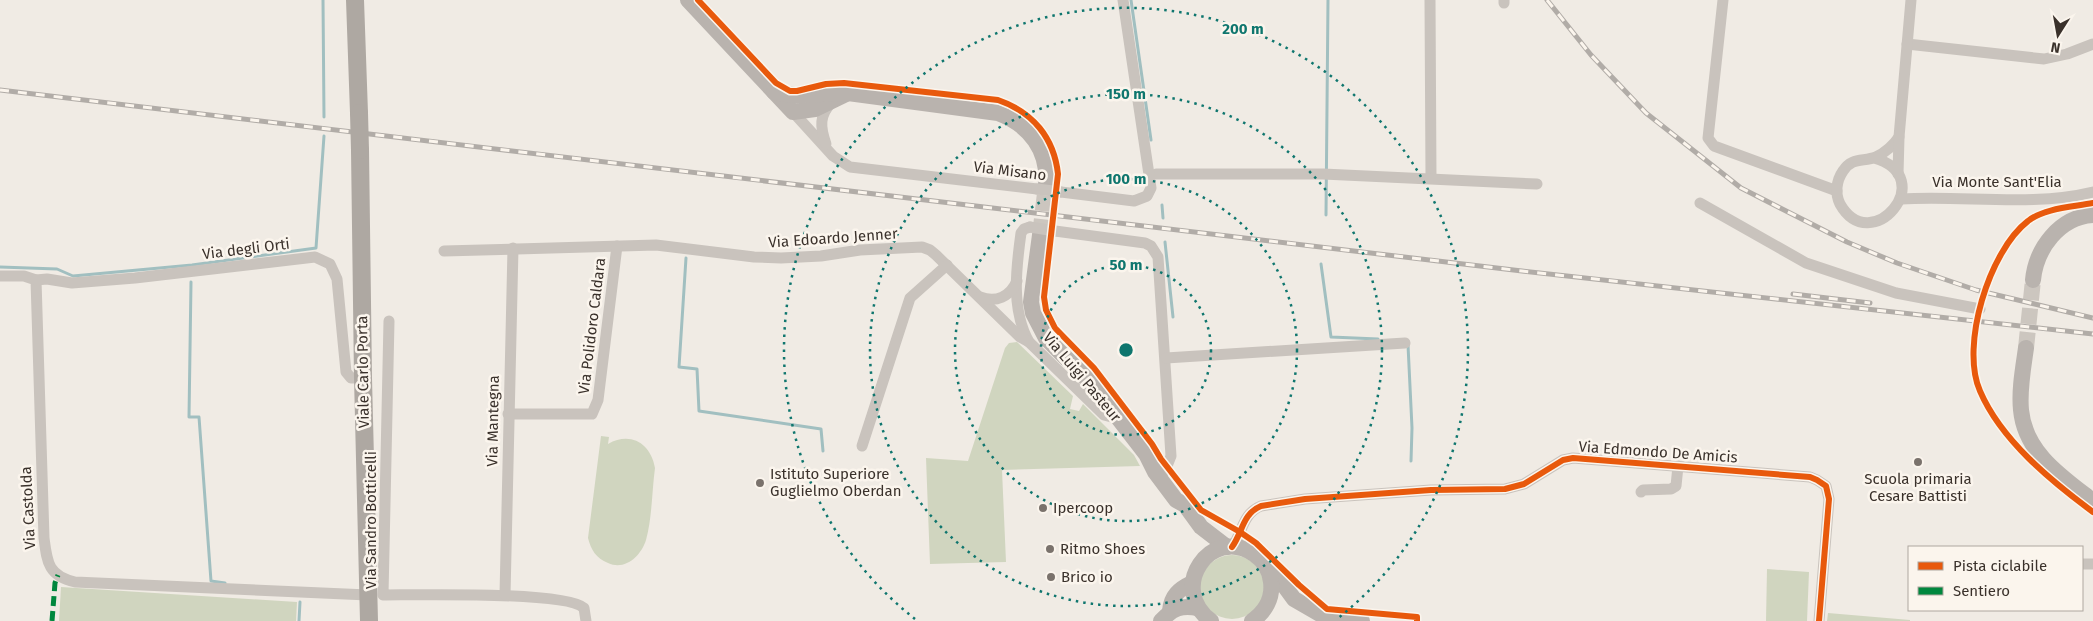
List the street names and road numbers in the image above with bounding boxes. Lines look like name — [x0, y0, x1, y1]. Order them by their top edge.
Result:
street label: Via Misano — [973, 158, 1047, 184]
street label: Via Monte Sant'Elia — [1932, 173, 2062, 191]
street label: Via Edoardo Jenner — [768, 224, 898, 251]
street label: Via degli Orti — [201, 235, 291, 263]
street label: Via Polidoro Caldara — [575, 257, 609, 395]
street label: Viale Carlo Porta — [353, 316, 373, 428]
street label: Via Luigi Pasteur — [1039, 328, 1125, 426]
street label: Via Mantegna — [483, 375, 503, 467]
street label: Via Edmondo De Amicis — [1578, 437, 1738, 467]
street label: Via Sandro Botticelli — [362, 451, 380, 589]
street label: Via Castolda — [17, 466, 39, 550]

